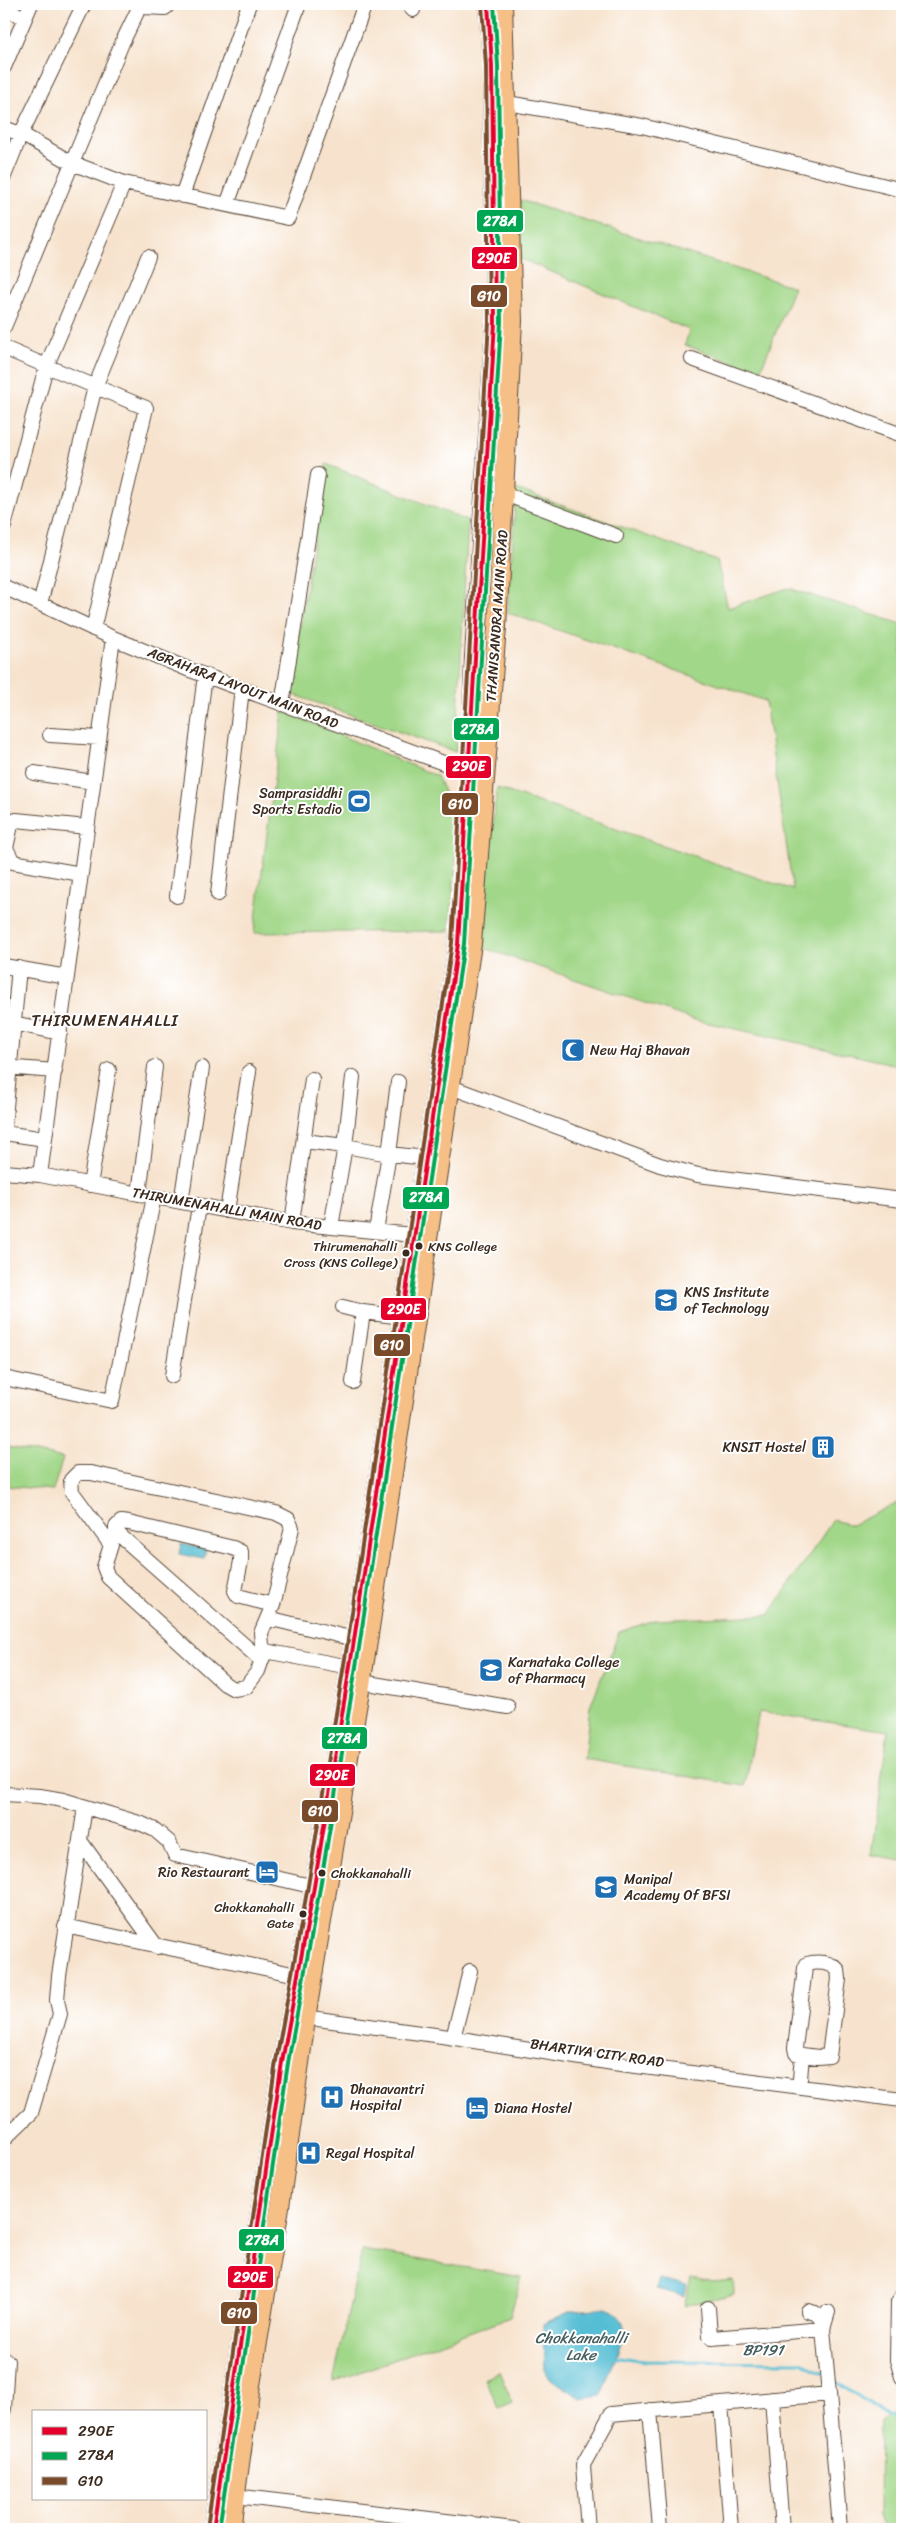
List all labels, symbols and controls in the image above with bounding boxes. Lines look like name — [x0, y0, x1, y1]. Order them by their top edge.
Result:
line badge: 278A — [476, 209, 524, 233]
text: 278A — [482, 209, 517, 234]
line badge: 290E — [471, 246, 518, 270]
text: 290E — [476, 246, 512, 271]
line badge: G10 — [470, 284, 508, 308]
text: G10 — [476, 284, 501, 309]
street label: THANISANDRA MAIN ROAD — [479, 529, 516, 703]
street label: AGRAHARA LAYOUT MAIN ROAD — [143, 640, 343, 736]
line badge: 278A — [453, 717, 500, 741]
text: 278A — [459, 717, 494, 742]
text: 290E — [451, 754, 487, 779]
line badge: 290E — [445, 755, 492, 779]
place label: Samprasiddhi Sports Estadio — [252, 781, 343, 822]
sports icon: Samprasiddhi Sports Estadio — [346, 788, 372, 814]
line badge: G10 — [441, 792, 479, 816]
text: G10 — [447, 792, 472, 817]
district label: THIRUMENAHALLI — [31, 1006, 179, 1035]
mosque icon: New Haj Bhavan — [560, 1037, 586, 1063]
place label: New Haj Bhavan — [590, 1038, 690, 1063]
street label: THIRUMENAHALLI MAIN ROAD — [130, 1180, 324, 1238]
text: 278A — [408, 1185, 443, 1210]
line badge: 278A — [402, 1186, 450, 1210]
place label: Thirumenahalli Cross (KNS College) — [284, 1235, 398, 1274]
place label: KNS College — [428, 1235, 497, 1258]
marker: KNS College — [414, 1241, 424, 1251]
marker: Thirumenahalli Cross (KNS College) — [401, 1248, 411, 1258]
place label: KNS Institute of Technology — [684, 1280, 770, 1321]
school or university icon: KNS Institute of Technology — [653, 1287, 679, 1313]
line badge: 290E — [380, 1297, 427, 1321]
text: 290E — [386, 1297, 422, 1322]
line badge: G10 — [373, 1333, 411, 1357]
text: G10 — [379, 1333, 404, 1358]
building icon: KNSIT Hostel — [810, 1434, 836, 1460]
place label: KNSIT Hostel — [722, 1435, 807, 1460]
place label: Karnataka College of Pharmacy — [508, 1650, 619, 1691]
school or university icon: Karnataka College of Pharmacy — [478, 1657, 504, 1683]
line badge: 278A — [321, 1726, 368, 1750]
text: 278A — [326, 1726, 361, 1751]
line badge: 290E — [309, 1763, 356, 1787]
text: 290E — [314, 1763, 350, 1788]
line badge: G10 — [301, 1799, 339, 1823]
text: G10 — [307, 1799, 332, 1824]
hotel icon: Rio Restaurant — [254, 1859, 280, 1885]
place label: Rio Restaurant — [158, 1860, 250, 1885]
place label: Chokkanahalli — [331, 1862, 411, 1885]
place label: Manipal Academy Of BFSI — [623, 1867, 731, 1908]
marker: Chokkanahalli — [317, 1868, 327, 1878]
school or university icon: Manipal Academy Of BFSI — [593, 1874, 619, 1900]
place label: Chokkanahalli Gate — [214, 1896, 294, 1935]
marker: Chokkanahalli Gate — [298, 1909, 308, 1919]
street label: BHARTIYA CITY ROAD — [529, 2031, 666, 2075]
place label: Dhanavantri Hospital — [350, 2077, 425, 2118]
hospital icon: Dhanavantri Hospital — [319, 2084, 345, 2110]
hotel icon: Diana Hostel — [464, 2095, 490, 2121]
place label: Diana Hostel — [494, 2096, 573, 2121]
hospital icon: Regal Hospital — [296, 2140, 322, 2166]
place label: Regal Hospital — [326, 2141, 415, 2166]
line badge: 278A — [238, 2228, 285, 2252]
text: 278A — [244, 2228, 279, 2253]
line badge: 290E — [227, 2265, 274, 2289]
text: 290E — [232, 2265, 268, 2290]
line badge: G10 — [220, 2301, 258, 2325]
text: G10 — [226, 2301, 251, 2326]
water label: Chokkanahalli Lake — [535, 2325, 630, 2368]
water label: BP191 — [743, 2337, 786, 2363]
legend — [32, 2410, 208, 2500]
text: 290E — [78, 2418, 115, 2444]
text: 278A — [78, 2442, 114, 2468]
text: G10 — [78, 2468, 103, 2494]

